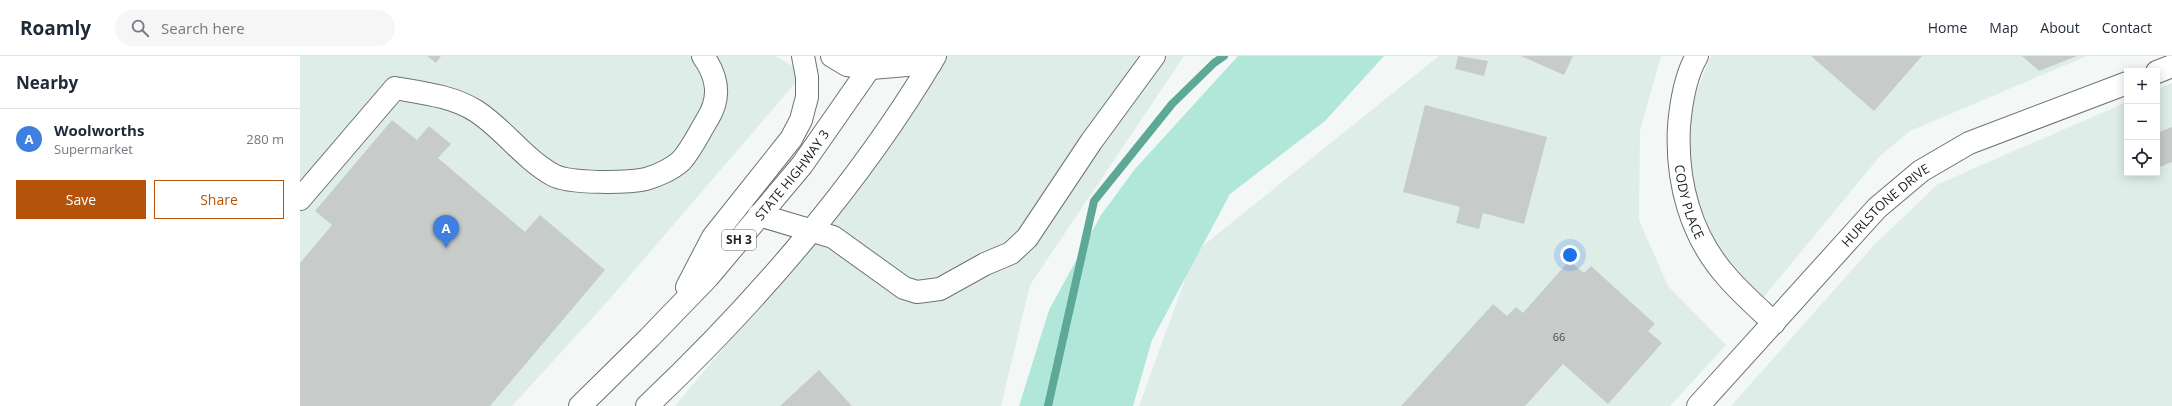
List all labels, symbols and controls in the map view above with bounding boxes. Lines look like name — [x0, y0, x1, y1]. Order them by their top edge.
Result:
search box — [115, 10, 395, 46]
text: Roamly — [20, 15, 91, 41]
icon: search — [129, 17, 151, 39]
text: Search here — [161, 18, 245, 38]
text: Home — [1928, 18, 1967, 37]
text: Map — [1989, 18, 2018, 37]
text: About — [2040, 18, 2080, 37]
text: Contact — [2102, 18, 2152, 37]
map controls — [2124, 68, 2160, 176]
button: + — [2124, 68, 2160, 104]
text: Nearby — [16, 71, 78, 94]
button: − — [2124, 104, 2160, 140]
text: Woolworths — [54, 120, 144, 140]
street label: STATE HIGHWAY 3 — [750, 126, 833, 224]
text: A — [25, 130, 33, 148]
text: 280 m — [246, 130, 284, 148]
text: Supermarket — [54, 140, 133, 158]
button: locate — [2124, 140, 2160, 176]
street label: HURLSTONE DRIVE — [1837, 159, 1932, 251]
street label: CODY PLACE — [1671, 164, 1709, 242]
button: Save — [16, 180, 146, 219]
button: Share — [154, 180, 284, 219]
pin: A — [433, 215, 459, 248]
road number: SH 3 — [722, 230, 756, 250]
your location — [1560, 245, 1580, 265]
house number: 66 — [1553, 329, 1565, 344]

